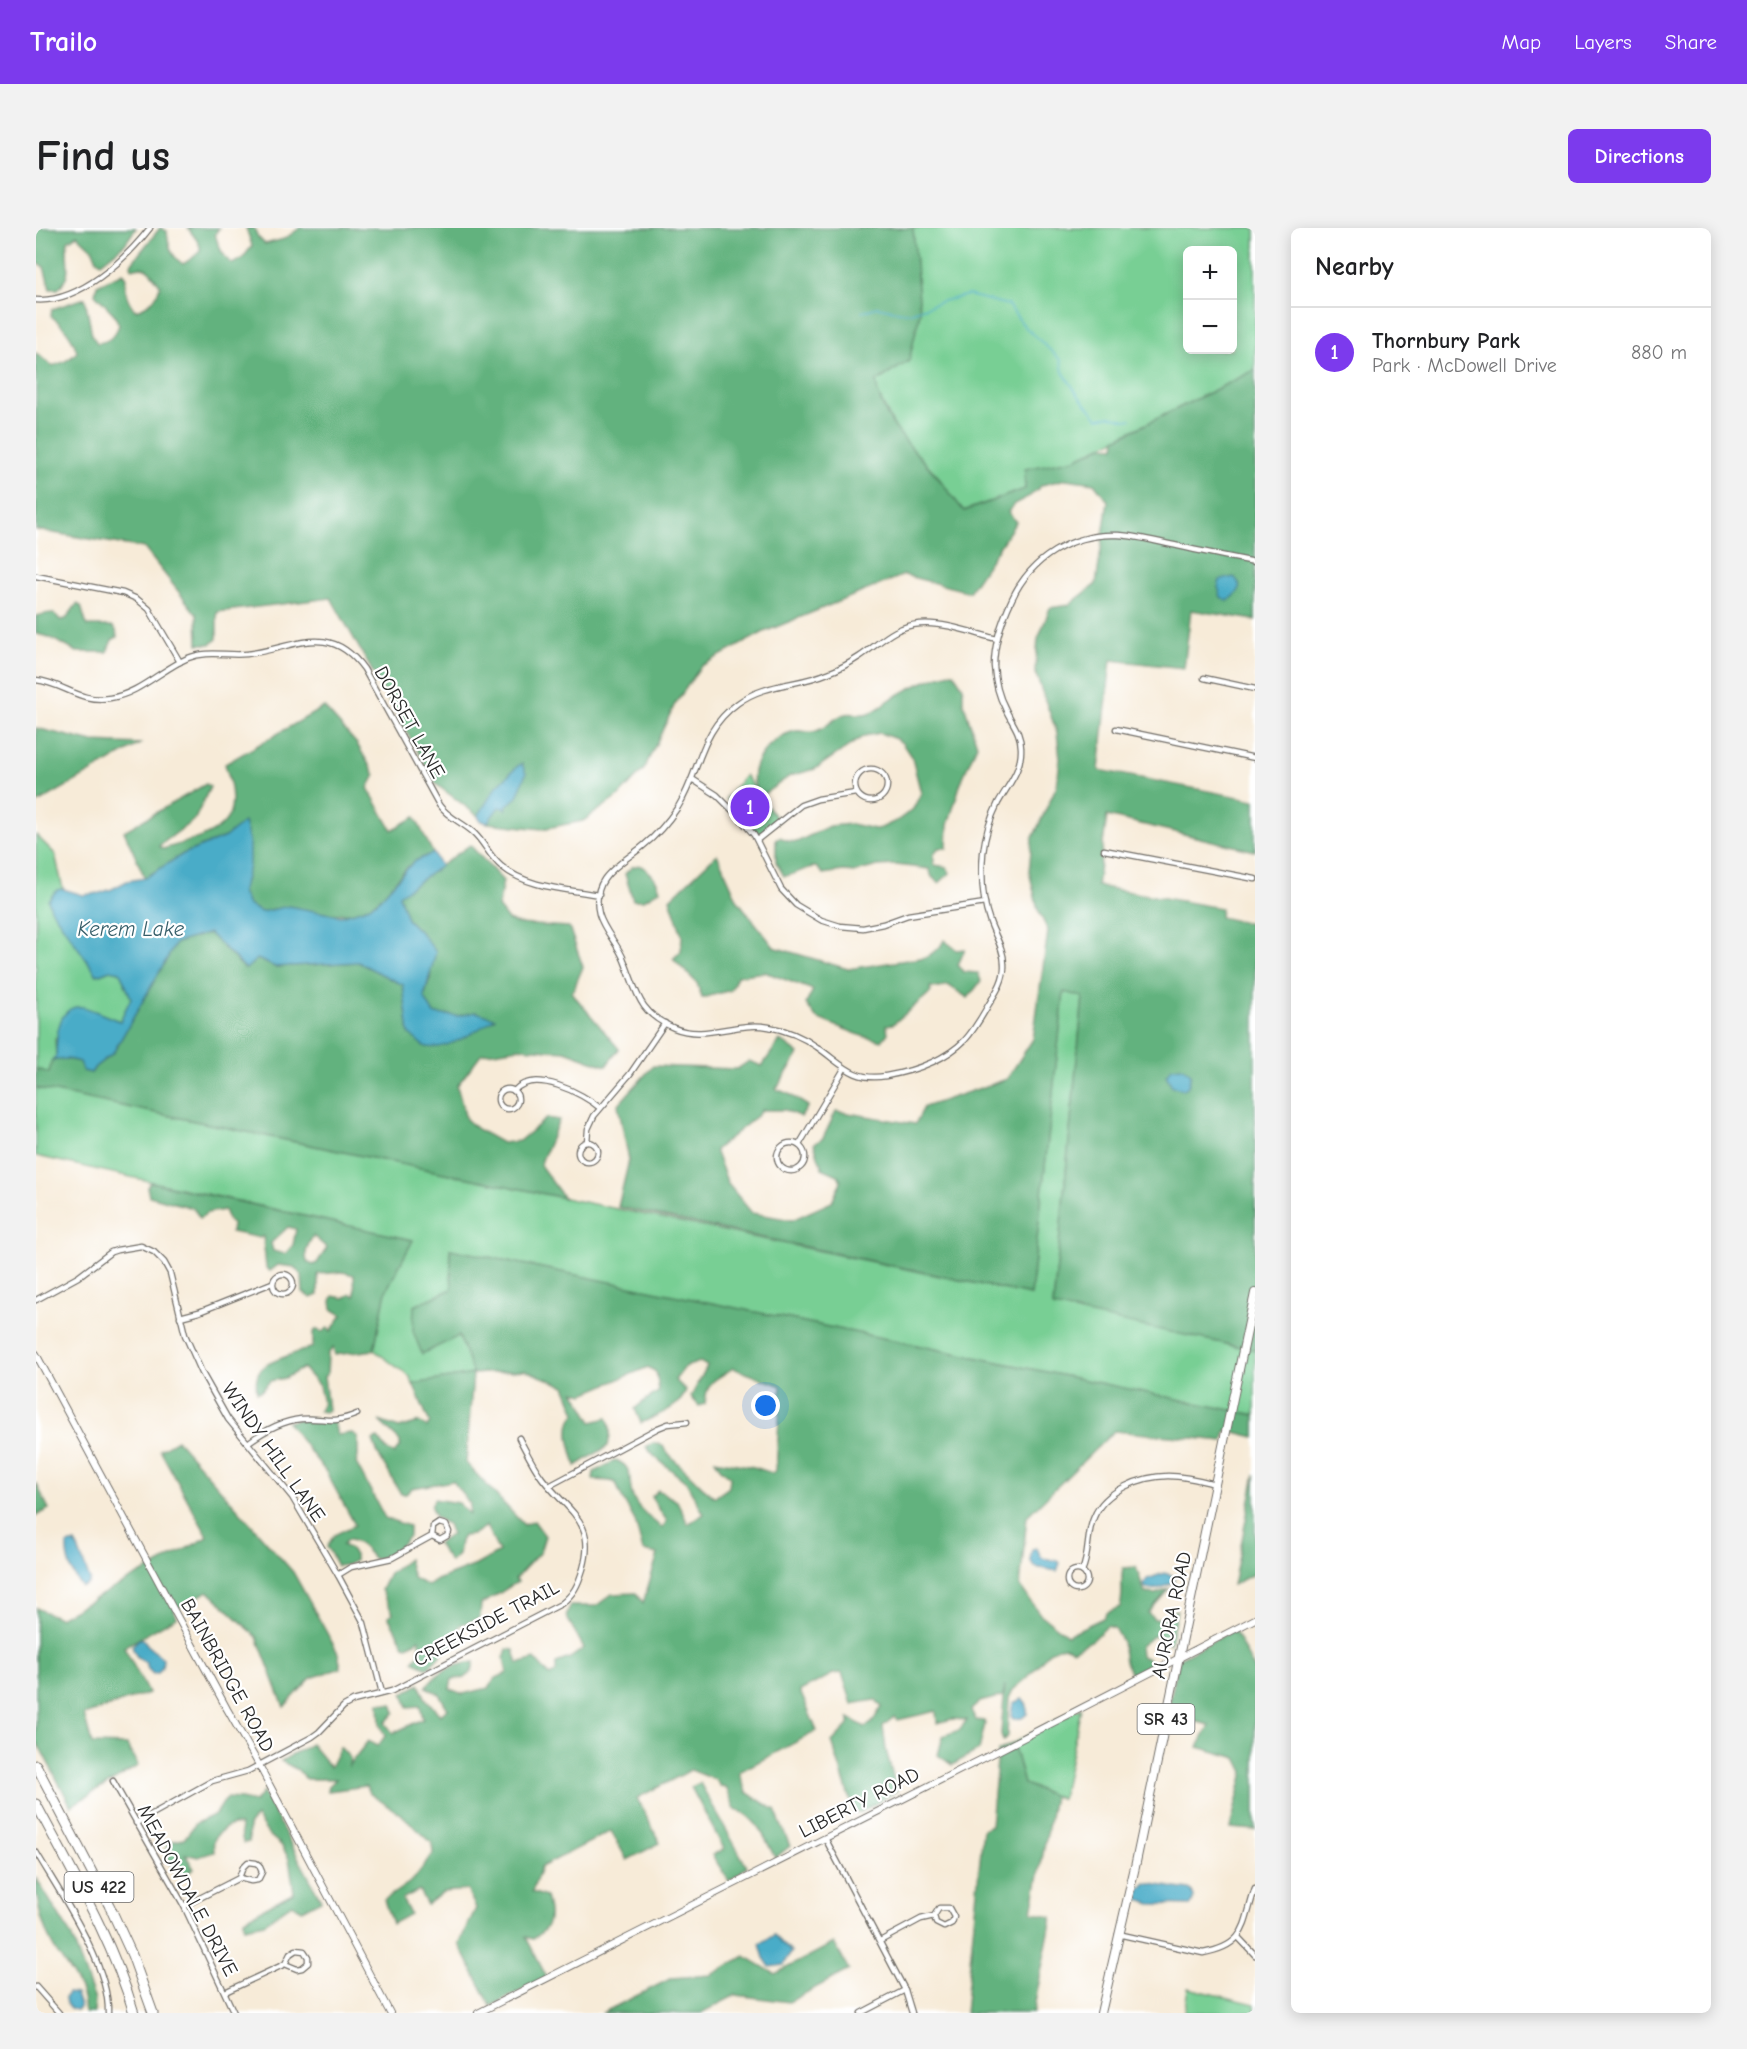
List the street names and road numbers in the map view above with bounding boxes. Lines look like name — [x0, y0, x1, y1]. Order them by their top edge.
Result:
street label: DORSET LANE — [369, 662, 450, 782]
street label: WINDY HILL LANE — [217, 1378, 330, 1526]
street label: AURORA ROAD — [1147, 1549, 1196, 1681]
street label: CREEKSIDE TRAIL — [410, 1575, 563, 1672]
street label: BAINBRIDGE ROAD — [176, 1595, 279, 1756]
road number: SR 43 — [1138, 1704, 1194, 1734]
street label: LIBERTY ROAD — [795, 1762, 923, 1843]
street label: MEADOWDALE DRIVE — [133, 1801, 243, 1980]
road number: US 422 — [64, 1872, 134, 1902]

